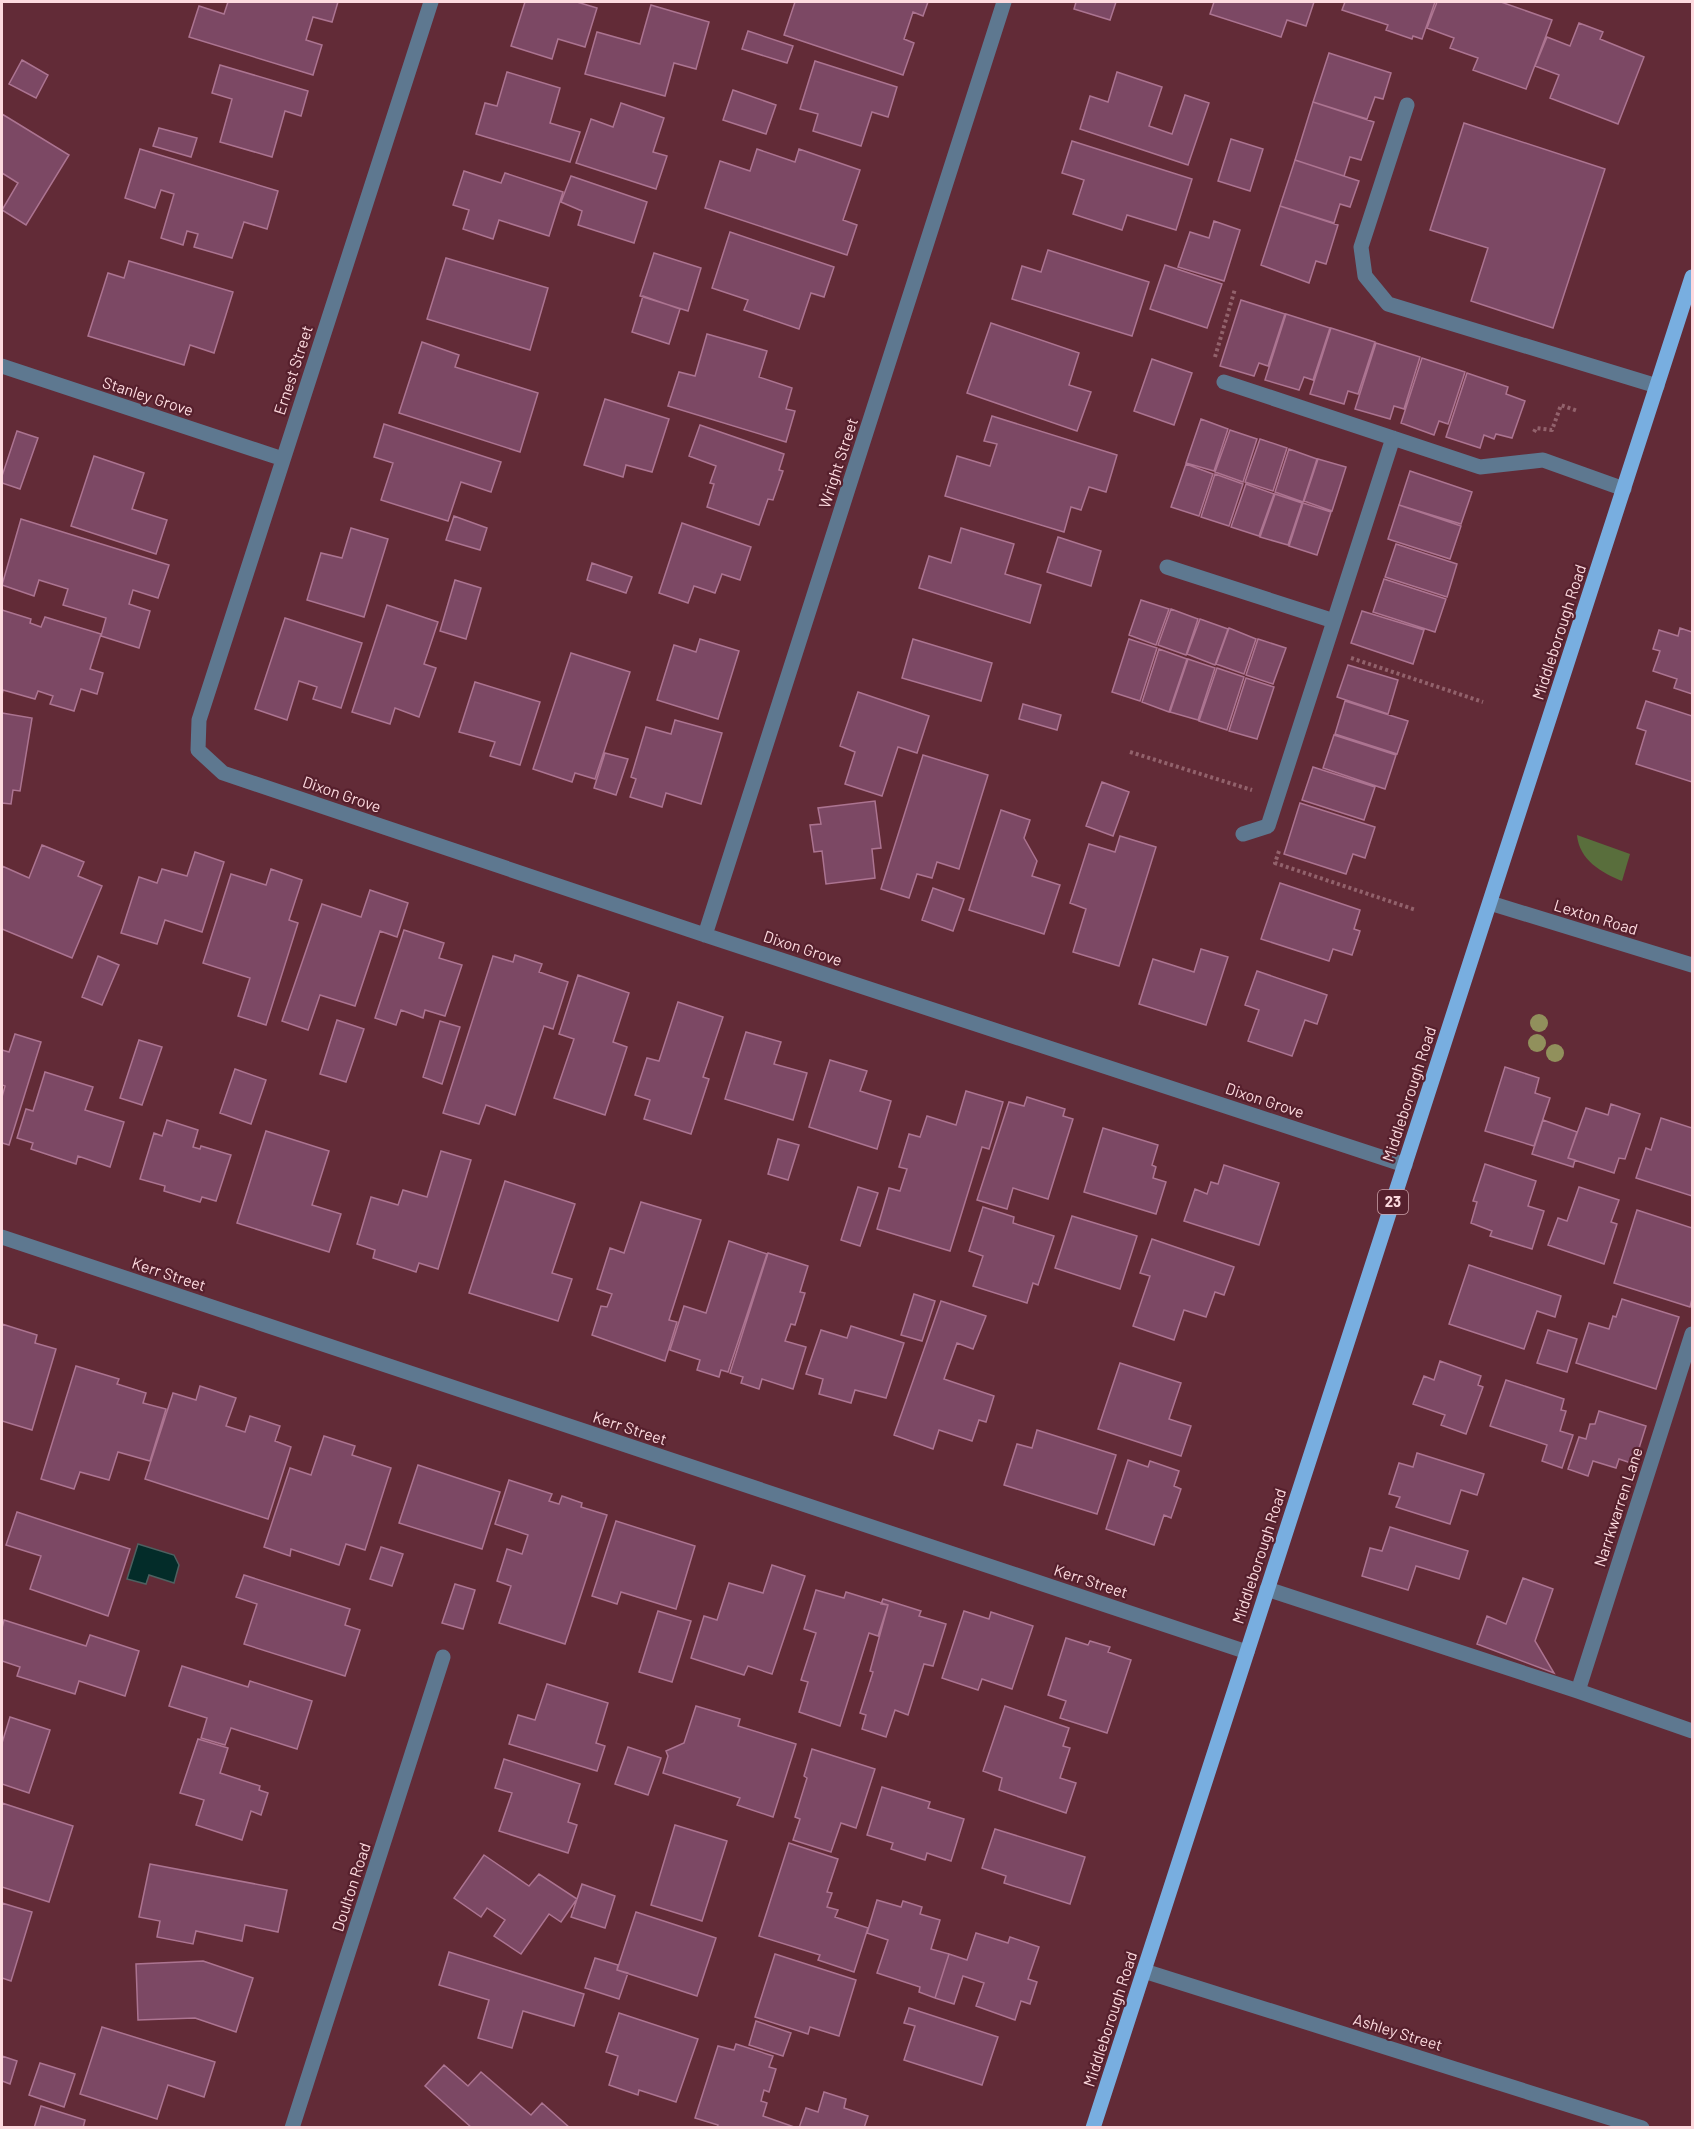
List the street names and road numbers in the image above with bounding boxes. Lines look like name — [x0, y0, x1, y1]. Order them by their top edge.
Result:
street label: Ernest Street — [269, 323, 316, 417]
street label: Stanley Grove — [100, 372, 196, 419]
street label: Wright Street — [814, 415, 861, 510]
street label: Middleborough Road — [1528, 562, 1589, 702]
street label: Dixon Grove — [300, 771, 384, 816]
street label: Lexton Road — [1552, 895, 1640, 938]
street label: Dixon Grove — [761, 926, 845, 969]
street label: Middleborough Road — [1378, 1024, 1439, 1164]
street label: Dixon Grove — [1223, 1078, 1307, 1121]
road number: 23 — [1378, 1190, 1408, 1214]
street label: Kerr Street — [130, 1253, 209, 1294]
street label: Kerr Street — [591, 1407, 670, 1448]
street label: Narrkwarren Lane — [1589, 1445, 1646, 1569]
street label: Middleborough Road — [1228, 1486, 1289, 1626]
street label: Kerr Street — [1052, 1560, 1131, 1601]
street label: Doulton Road — [327, 1840, 374, 1934]
street label: Middleborough Road — [1079, 1949, 1140, 2089]
street label: Ashley Street — [1351, 2009, 1445, 2054]

